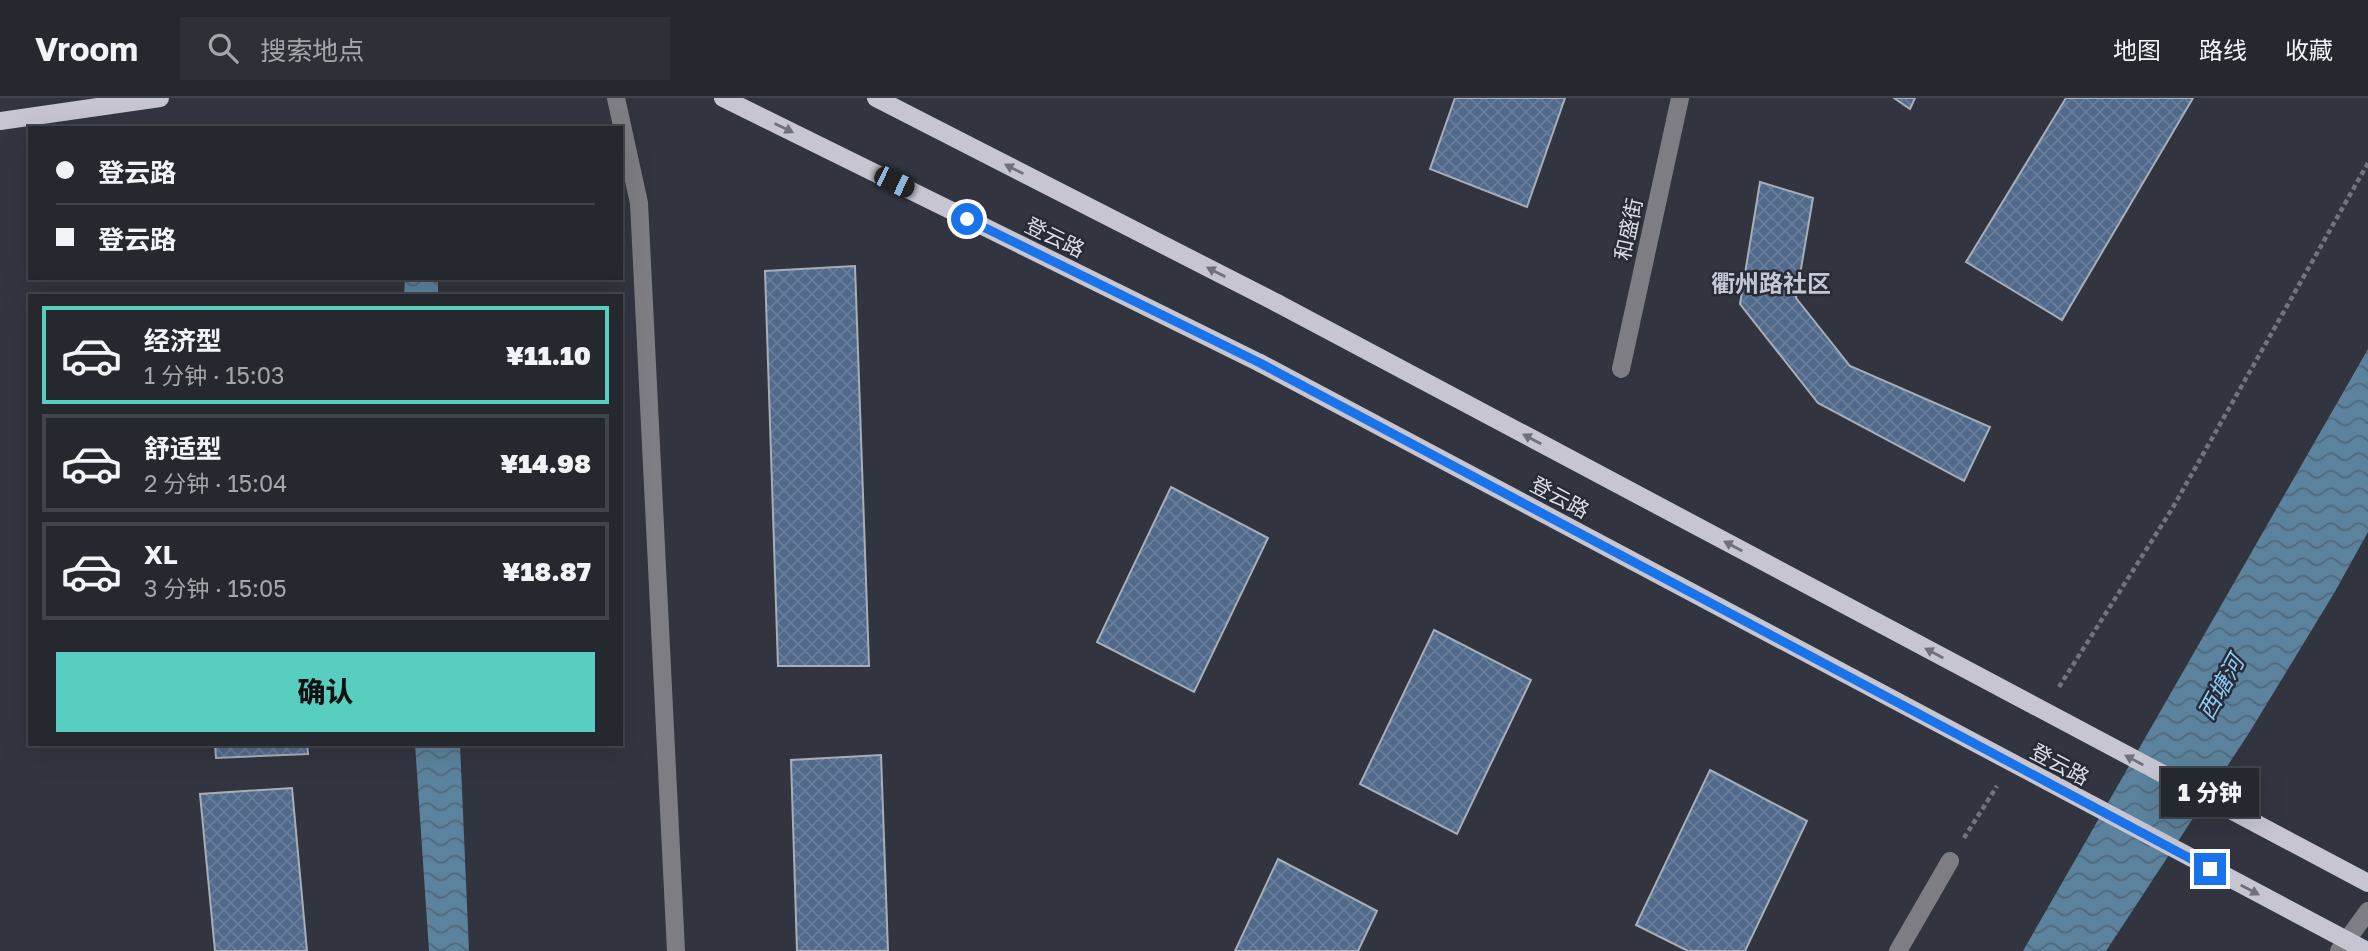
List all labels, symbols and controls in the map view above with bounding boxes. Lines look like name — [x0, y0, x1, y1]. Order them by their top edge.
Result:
search box — [180, 17, 670, 80]
text: Vroom — [35, 29, 138, 68]
icon: search — [204, 29, 242, 67]
text: 搜索地点 — [260, 35, 364, 66]
text: 地图 — [2113, 35, 2161, 64]
text: 路线 — [2199, 35, 2247, 64]
text: 收藏 — [2285, 35, 2333, 64]
one-way arrow — [774, 123, 794, 134]
text: 登云路 — [98, 157, 176, 188]
car — [871, 163, 918, 201]
one-way arrow — [1003, 163, 1023, 175]
street label: 和盛街 — [1609, 195, 1647, 263]
route start — [951, 203, 983, 235]
street label: 登云路 — [1021, 212, 1089, 262]
text: 登云路 — [98, 224, 176, 255]
one-way arrow — [1206, 267, 1226, 278]
district label: 衢州路社区 — [1711, 268, 1831, 297]
icon: car — [60, 324, 123, 387]
text: 经济型 — [144, 325, 222, 356]
text: ¥11.10 — [506, 340, 591, 371]
text: 1 分钟 · 15:03 — [144, 361, 284, 389]
icon: car — [60, 432, 123, 495]
text: 舒适型 — [144, 433, 222, 464]
one-way arrow — [1522, 433, 1542, 445]
text: ¥14.98 — [500, 448, 591, 479]
text: 2 分钟 · 15:04 — [144, 469, 287, 497]
street label: 登云路 — [1526, 471, 1594, 523]
text: XL — [144, 539, 178, 570]
icon: car — [60, 540, 123, 603]
one-way arrow — [1723, 540, 1743, 552]
text: ¥18.87 — [502, 556, 591, 587]
text: 3 分钟 · 15:05 — [144, 574, 287, 602]
one-way arrow — [1924, 647, 1943, 659]
water label: 西塘河 — [2191, 647, 2251, 724]
button: 确认 — [56, 652, 595, 732]
street label: 登云路 — [2026, 738, 2094, 790]
one-way arrow — [2124, 754, 2144, 766]
callout: 1 分钟 — [2161, 768, 2259, 816]
text: 1 分钟 — [2178, 778, 2242, 806]
route end — [2194, 853, 2226, 885]
one-way arrow — [2240, 885, 2260, 896]

